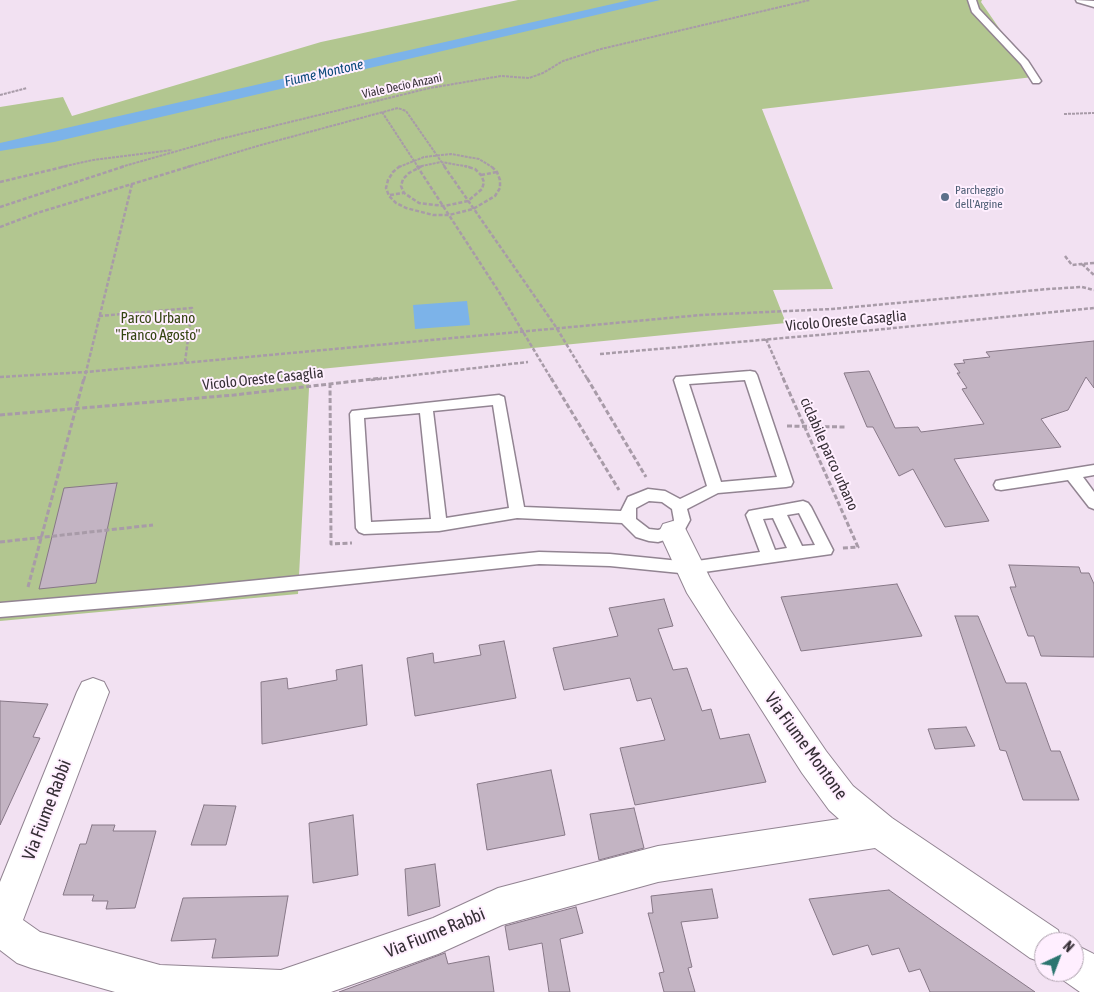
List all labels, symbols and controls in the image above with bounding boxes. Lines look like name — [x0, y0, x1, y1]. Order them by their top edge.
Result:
water label: Fiume Montone — [283, 56, 365, 90]
street label: Viale Decio Anzani — [361, 71, 443, 101]
place label: Parcheggio dell'Argine — [955, 183, 1004, 211]
marker: Parcheggio dell'Argine — [939, 191, 951, 203]
street label: Vicolo Oreste Casaglia — [785, 307, 907, 335]
park label: Parco Urbano "Franco Agosto" — [115, 309, 201, 344]
street label: Vicolo Oreste Casaglia — [202, 364, 324, 394]
street label: ciclabile parco urbano — [796, 395, 862, 513]
street label: Via Fiume Montone — [760, 688, 852, 804]
street label: Via Fiume Rabbi — [18, 757, 76, 863]
street label: Via Fiume Rabbi — [382, 903, 488, 963]
north arrow — [1034, 932, 1084, 982]
text: N — [1060, 938, 1077, 955]

